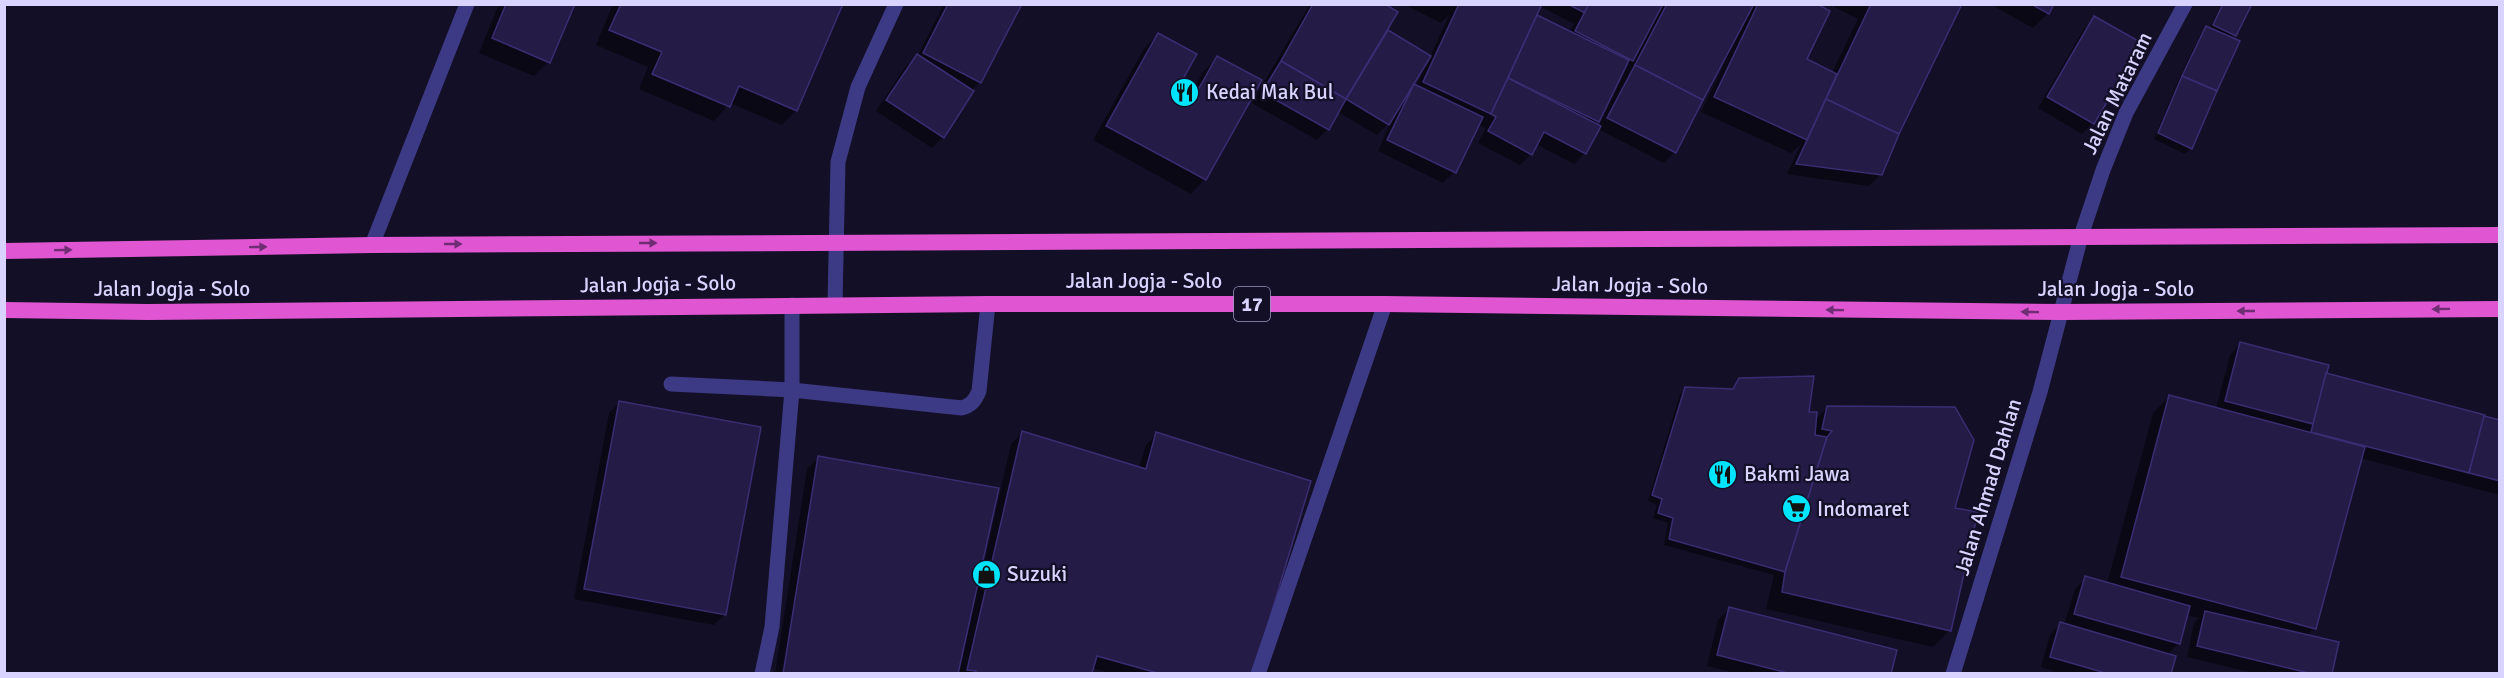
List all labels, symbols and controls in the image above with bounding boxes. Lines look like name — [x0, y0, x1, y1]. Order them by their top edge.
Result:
street label: Jalan Mataram — [2076, 28, 2158, 158]
restaurant icon: Kedai Mak Bul — [1169, 76, 1201, 108]
place label: Kedai Mak Bul — [1206, 79, 1334, 105]
one-way arrow — [638, 238, 657, 248]
one-way arrow — [443, 239, 462, 249]
one-way arrow — [248, 242, 267, 252]
one-way arrow — [53, 245, 72, 255]
street label: Jalan Jogja - Solo — [1066, 268, 1222, 294]
street label: Jalan Jogja - Solo — [580, 270, 736, 298]
street label: Jalan Jogja - Solo — [1552, 271, 1708, 299]
street label: Jalan Jogja - Solo — [94, 276, 250, 302]
street label: Jalan Jogja - Solo — [2038, 276, 2194, 302]
road number: 17 — [1234, 287, 1270, 321]
one-way arrow — [1826, 305, 1845, 315]
one-way arrow — [2432, 305, 2451, 314]
one-way arrow — [2237, 306, 2256, 316]
one-way arrow — [2021, 307, 2040, 317]
street label: Jalan Ahmad Dahlan — [1949, 395, 2027, 579]
restaurant icon: Bakmi Jawa — [1707, 458, 1739, 490]
place label: Bakmi Jawa — [1744, 461, 1850, 487]
supermarket icon: Indomaret — [1780, 493, 1812, 525]
place label: Indomaret — [1817, 496, 1909, 522]
shop icon: Suzuki — [970, 558, 1002, 590]
place label: Suzuki — [1007, 561, 1067, 587]

